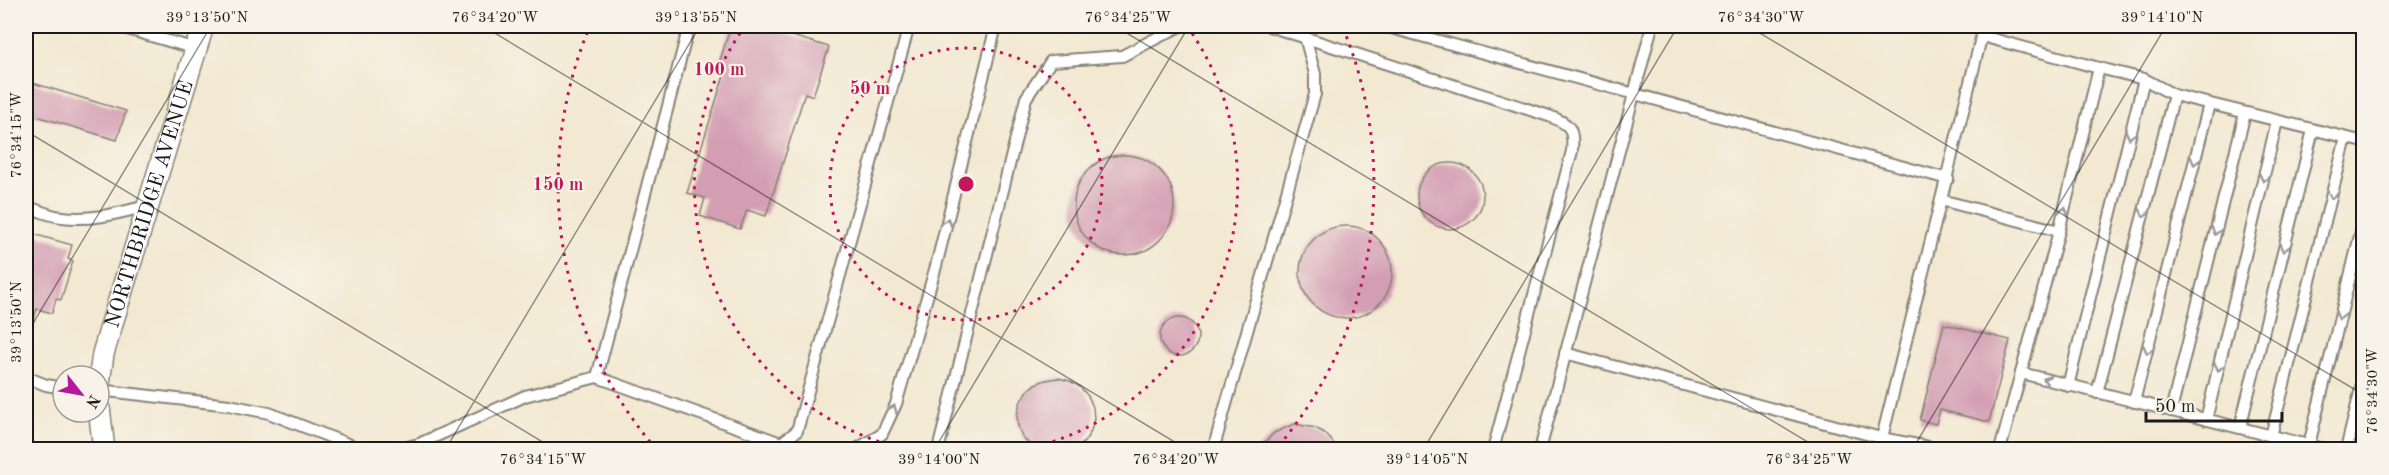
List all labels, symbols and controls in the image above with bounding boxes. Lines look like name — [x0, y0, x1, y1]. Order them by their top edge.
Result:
text: 39°13'50"N — [166, 11, 248, 26]
text: 76°34'20"W — [452, 11, 538, 26]
text: 39°13'55"N — [655, 11, 737, 26]
text: 76°34'25"W — [1085, 11, 1171, 26]
text: 76°34'30"W — [1718, 11, 1804, 26]
text: 39°14'10"N — [2121, 11, 2203, 26]
text: 100 m — [694, 61, 744, 79]
street label: NORTHBRIDGE AVENUE — [102, 78, 198, 331]
text: 50 m — [850, 80, 890, 98]
text: 76°34'15"W — [10, 92, 25, 178]
one-way arrow — [2124, 130, 2137, 140]
one-way arrow — [2190, 155, 2203, 165]
one-way arrow — [2258, 172, 2271, 182]
centre of rings — [956, 174, 976, 194]
text: 150 m — [533, 176, 583, 194]
one-way arrow — [2326, 189, 2339, 199]
one-way arrow — [2057, 206, 2070, 216]
one-way arrow — [2138, 208, 2151, 218]
one-way arrow — [940, 217, 953, 227]
one-way arrow — [2210, 225, 2223, 235]
one-way arrow — [2278, 242, 2291, 252]
text: 39°13'50"N — [10, 281, 25, 363]
one-way arrow — [2334, 311, 2347, 321]
one-way arrow — [2142, 345, 2155, 355]
text: 76°34'30"W — [2366, 348, 2381, 434]
one-way arrow — [2213, 362, 2226, 372]
north arrow — [51, 364, 111, 424]
one-way arrow — [2042, 375, 2053, 387]
scale bar — [2146, 385, 2282, 423]
text: N — [82, 391, 102, 411]
text: 50 m — [2155, 398, 2195, 416]
one-way arrow — [886, 405, 898, 416]
text: 76°34'15"W — [500, 453, 586, 468]
text: 39°14'00"N — [898, 453, 980, 468]
text: 76°34'20"W — [1133, 453, 1219, 468]
text: 39°14'05"N — [1386, 453, 1468, 468]
text: 76°34'25"W — [1766, 453, 1852, 468]

